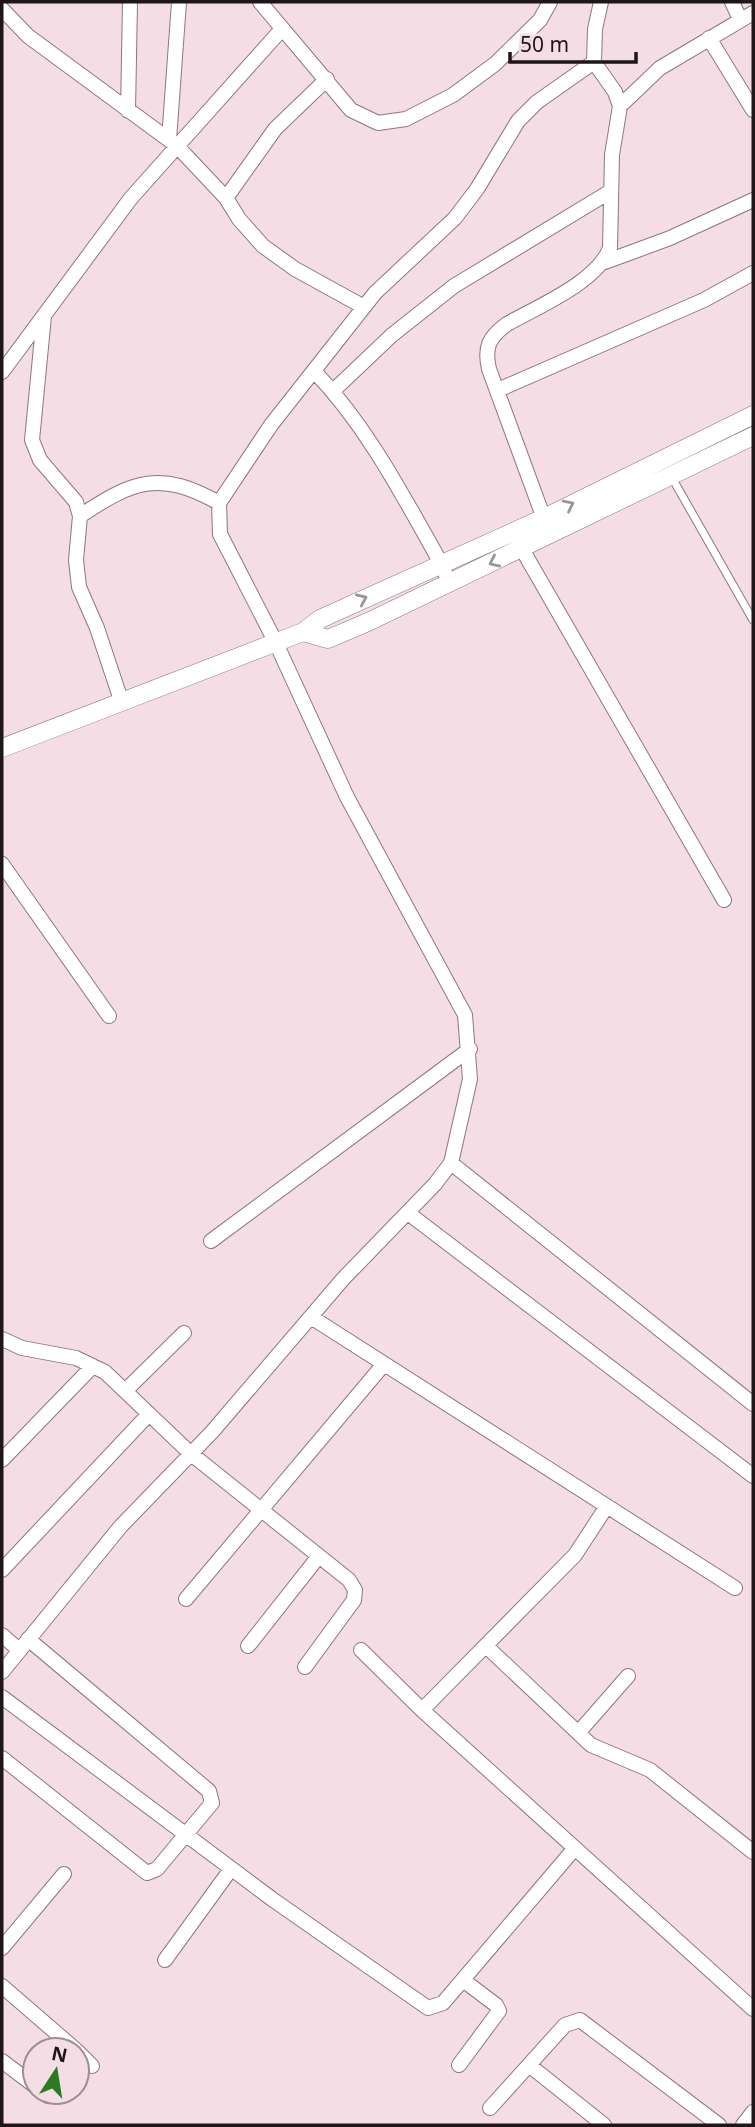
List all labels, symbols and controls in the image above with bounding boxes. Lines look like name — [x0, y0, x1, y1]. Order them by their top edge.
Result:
scale bar — [510, 21, 636, 65]
text: 50 m — [520, 30, 569, 58]
one-way arrow — [562, 499, 574, 513]
one-way arrow — [489, 554, 501, 568]
one-way arrow — [355, 593, 367, 607]
north arrow — [21, 2036, 91, 2106]
text: N — [49, 2040, 70, 2069]

